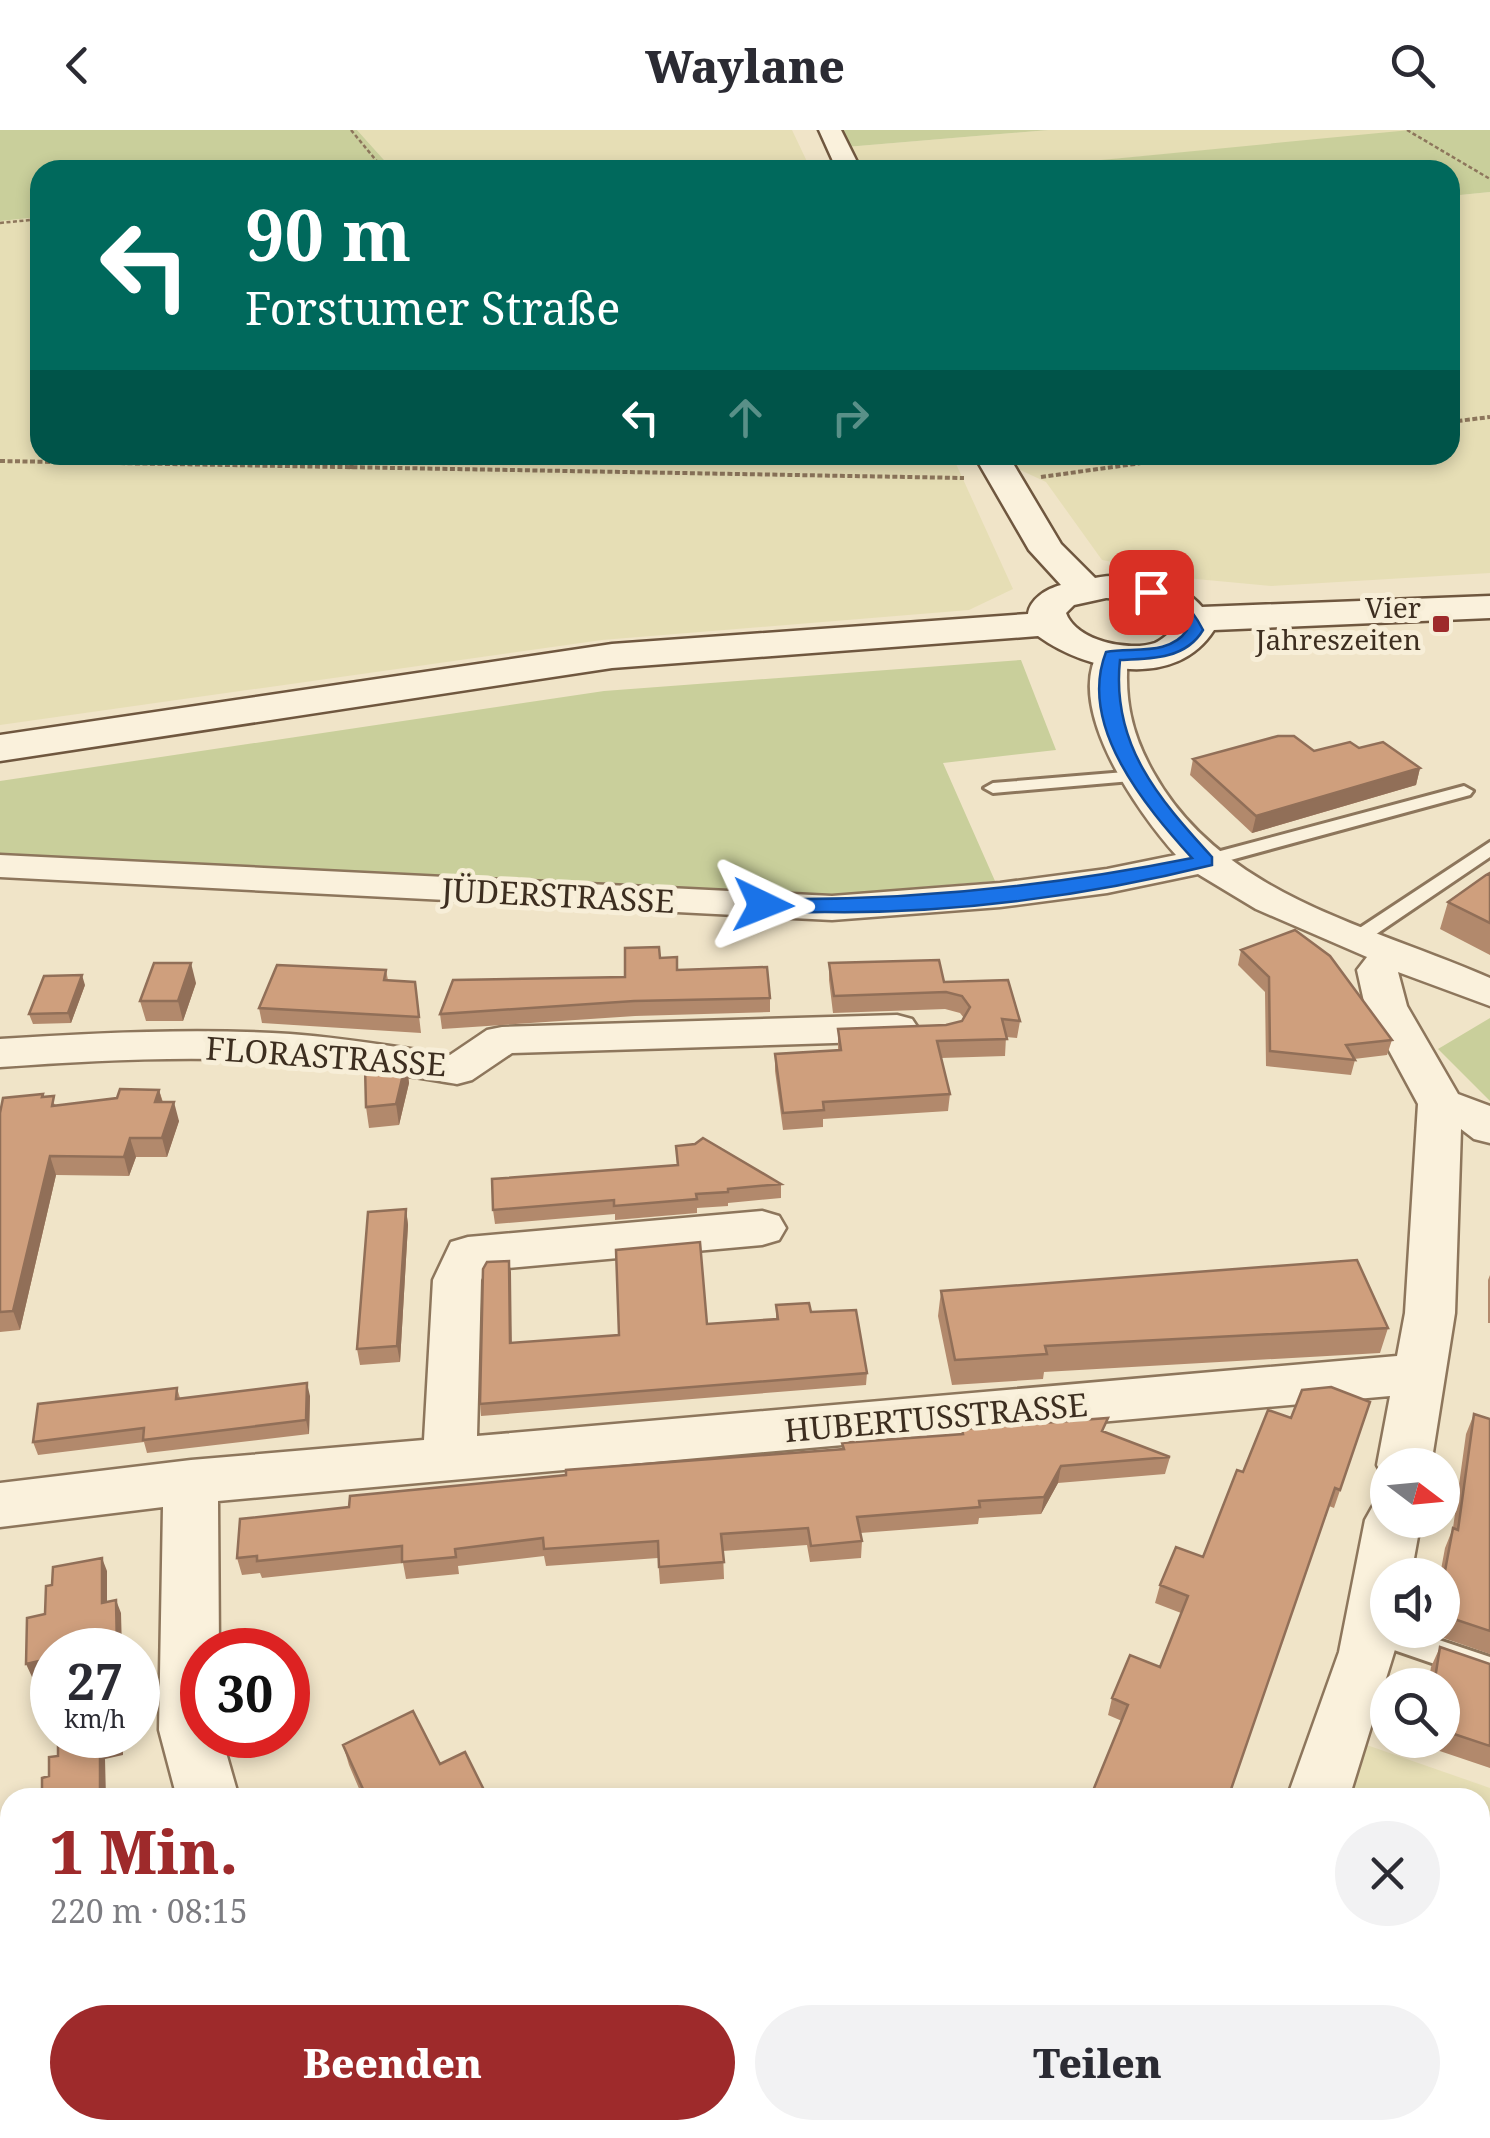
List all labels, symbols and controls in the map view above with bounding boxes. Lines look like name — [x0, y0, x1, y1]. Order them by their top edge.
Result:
text: Waylane — [645, 35, 845, 96]
icon: back — [50, 38, 105, 93]
icon: search — [1385, 38, 1440, 93]
text: 90 m — [245, 186, 411, 282]
icon: left — [80, 200, 210, 330]
text: Forstumer Straße — [245, 277, 620, 338]
icon: left — [613, 390, 668, 445]
icon: ahead — [718, 390, 773, 445]
icon: right — [823, 390, 878, 445]
pin — [1109, 550, 1194, 635]
icon: arrive — [1124, 565, 1179, 620]
place label: Vier Jahreszeiten — [1255, 588, 1421, 658]
marker: Vier Jahreszeiten — [1430, 613, 1452, 635]
position arrow — [711, 853, 815, 957]
street label: JÜDERSTRASSE — [439, 867, 676, 922]
street label: FLORASTRASSE — [204, 1026, 448, 1085]
street label: HUBERTUSSTRASSE — [782, 1382, 1089, 1451]
north arrow — [1370, 1448, 1460, 1538]
map controls — [1370, 1448, 1460, 1758]
button: sound — [1370, 1558, 1460, 1648]
speed limit sign: 30 — [180, 1628, 310, 1758]
text: 27 — [67, 1647, 123, 1715]
button: search — [1370, 1668, 1460, 1758]
text: km/h — [64, 1701, 126, 1735]
text: 1 Min. — [50, 1810, 238, 1892]
button: close — [1335, 1821, 1440, 1926]
text: 220 m · 08:15 — [50, 1889, 248, 1932]
button: Beenden — [50, 2005, 735, 2120]
button: Teilen — [755, 2005, 1440, 2120]

